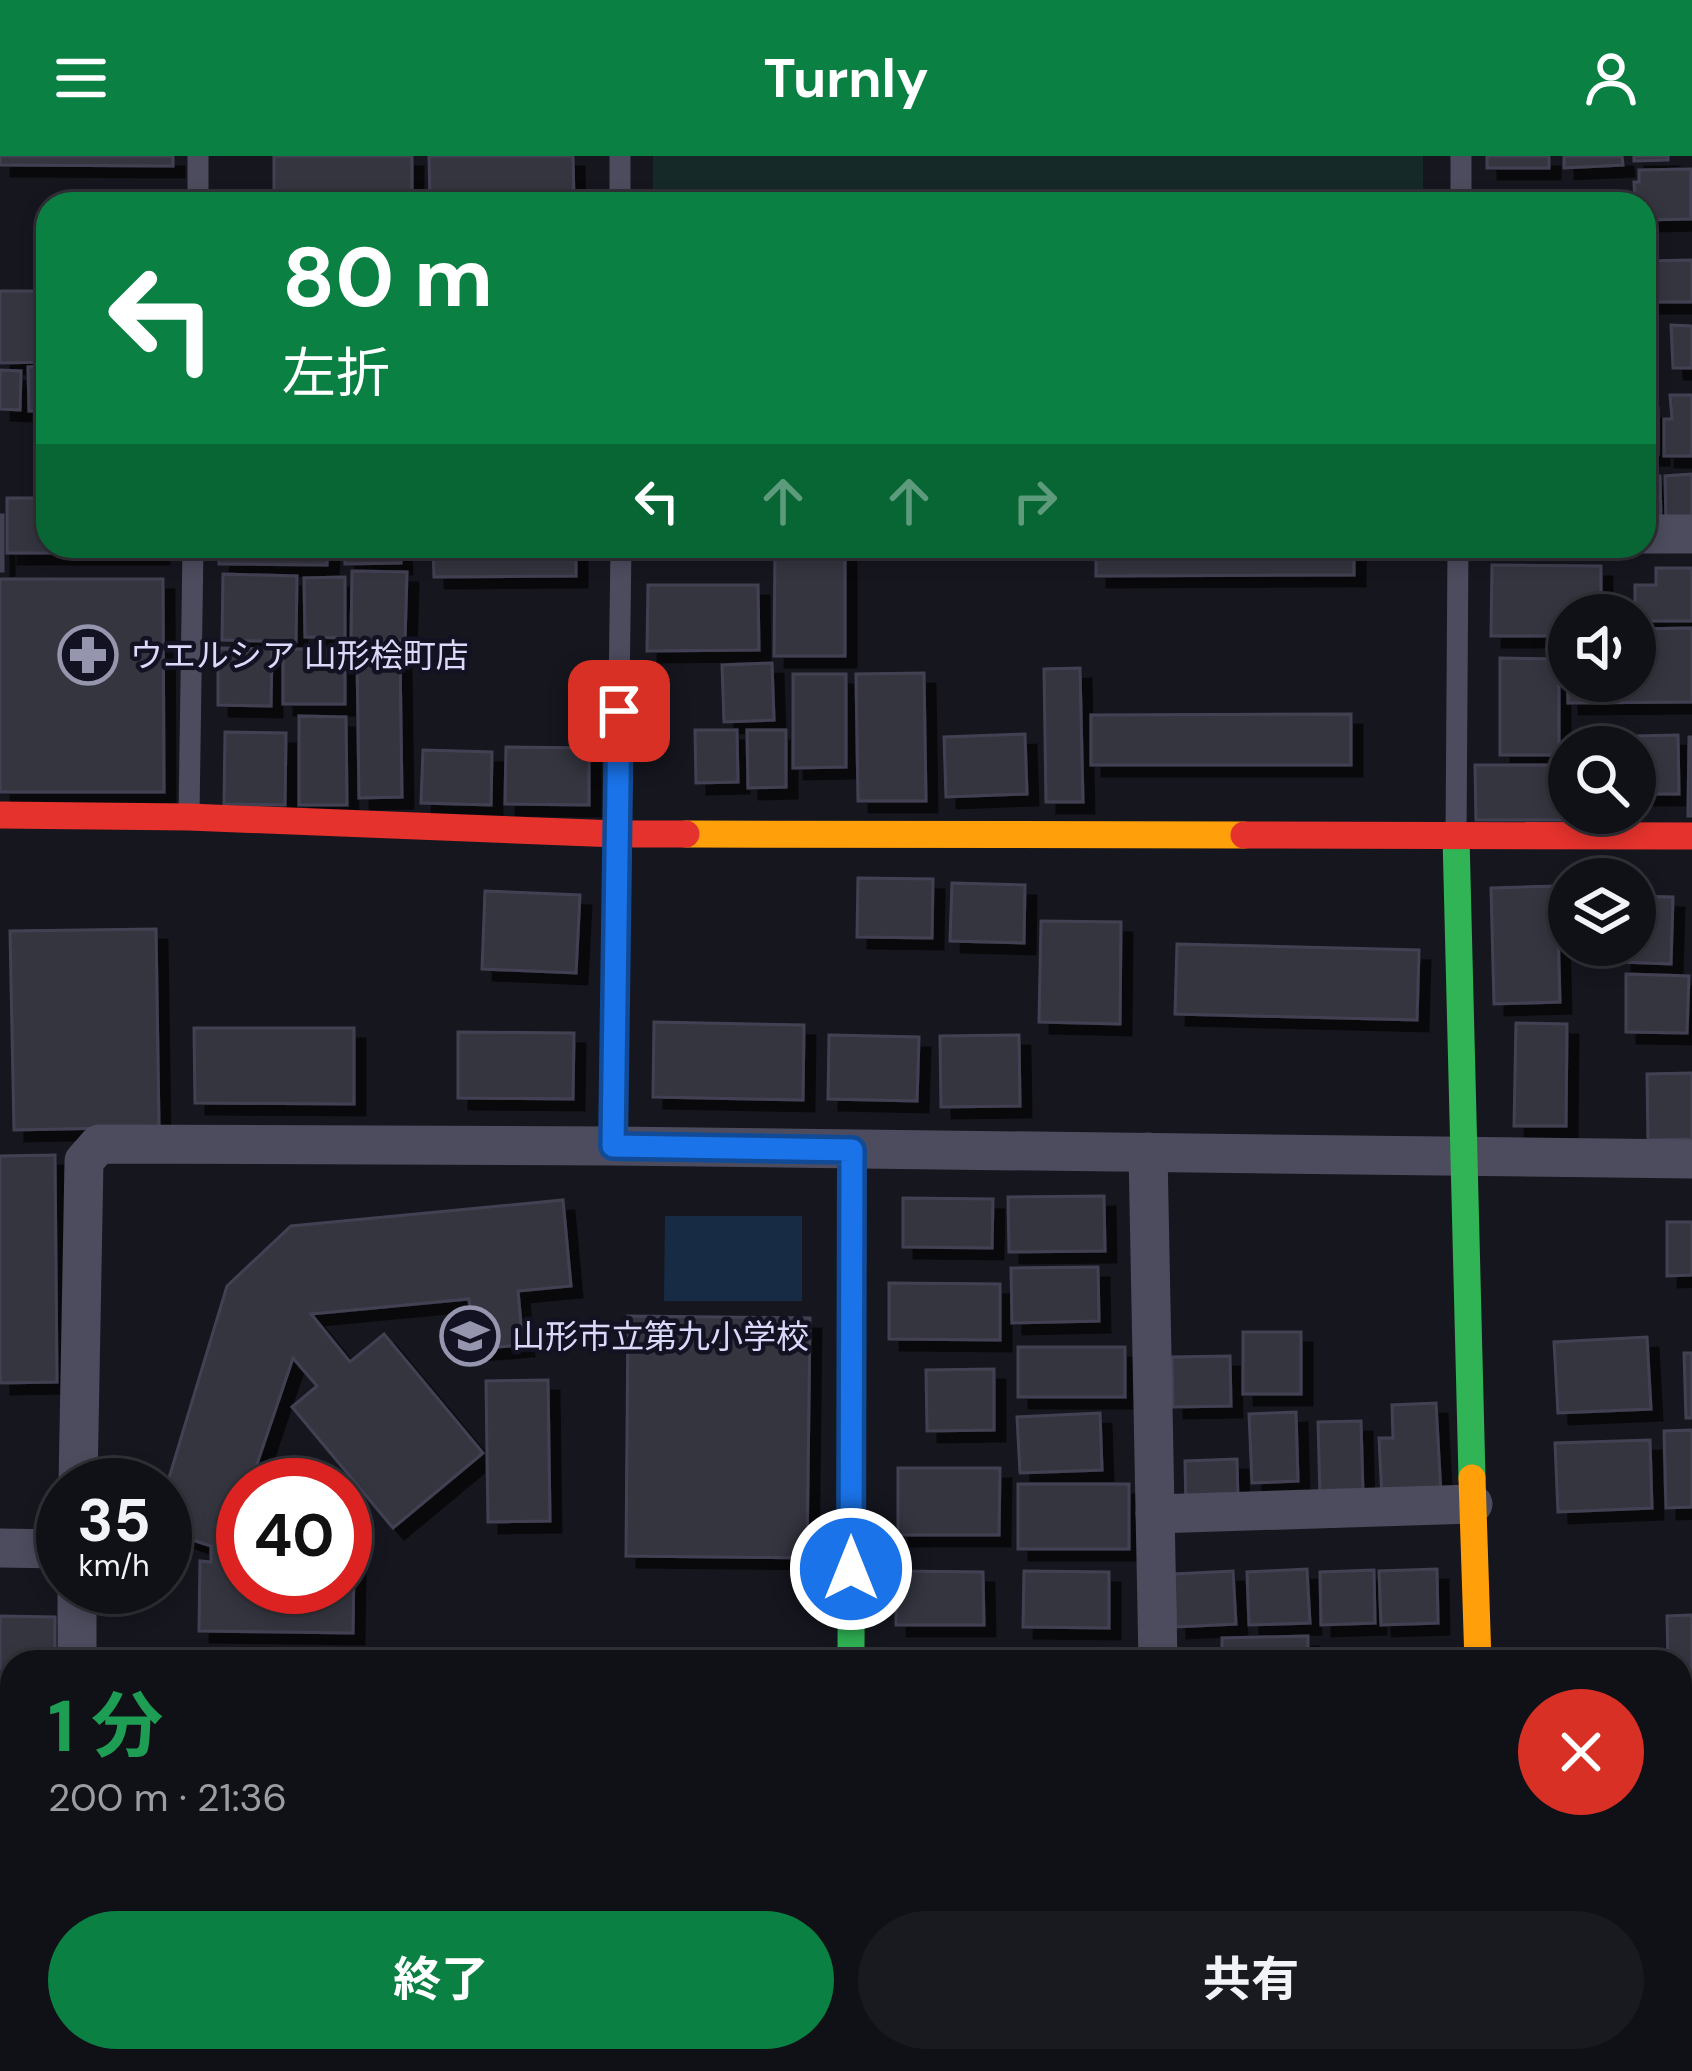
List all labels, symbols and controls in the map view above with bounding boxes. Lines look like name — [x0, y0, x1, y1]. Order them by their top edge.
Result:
text: Turnly — [763, 43, 929, 114]
icon: menu — [48, 45, 114, 111]
icon: person — [1578, 45, 1644, 111]
text: 80 m — [282, 223, 493, 332]
icon: left — [84, 240, 240, 396]
text: 左折 — [282, 338, 390, 409]
icon: left — [624, 468, 690, 534]
icon: ahead — [750, 468, 816, 534]
icon: ahead — [876, 468, 942, 534]
icon: right — [1002, 468, 1068, 534]
map controls — [1548, 594, 1656, 966]
button: sound — [1548, 594, 1656, 702]
pharmacy icon: ウエルシア 山形桧町店 — [57, 624, 119, 686]
place label: ウエルシア 山形桧町店 — [130, 634, 469, 677]
pin — [568, 660, 670, 762]
icon: arrive — [586, 678, 652, 744]
button: search — [1548, 726, 1656, 834]
button: layers — [1548, 858, 1656, 966]
school or university icon: 山形市立第九小学校 — [439, 1305, 501, 1367]
place label: 山形市立第九小学校 — [512, 1315, 809, 1358]
speed limit sign: 40 — [216, 1458, 372, 1614]
text: 35 — [77, 1481, 151, 1560]
position arrow — [788, 1506, 914, 1632]
text: km/h — [79, 1546, 149, 1585]
text: 1 分 — [48, 1680, 163, 1773]
button: close — [1518, 1689, 1644, 1815]
text: 200 m · 21:36 — [48, 1772, 287, 1823]
button: 終了 — [48, 1911, 834, 2049]
button: 共有 — [858, 1911, 1644, 2049]

